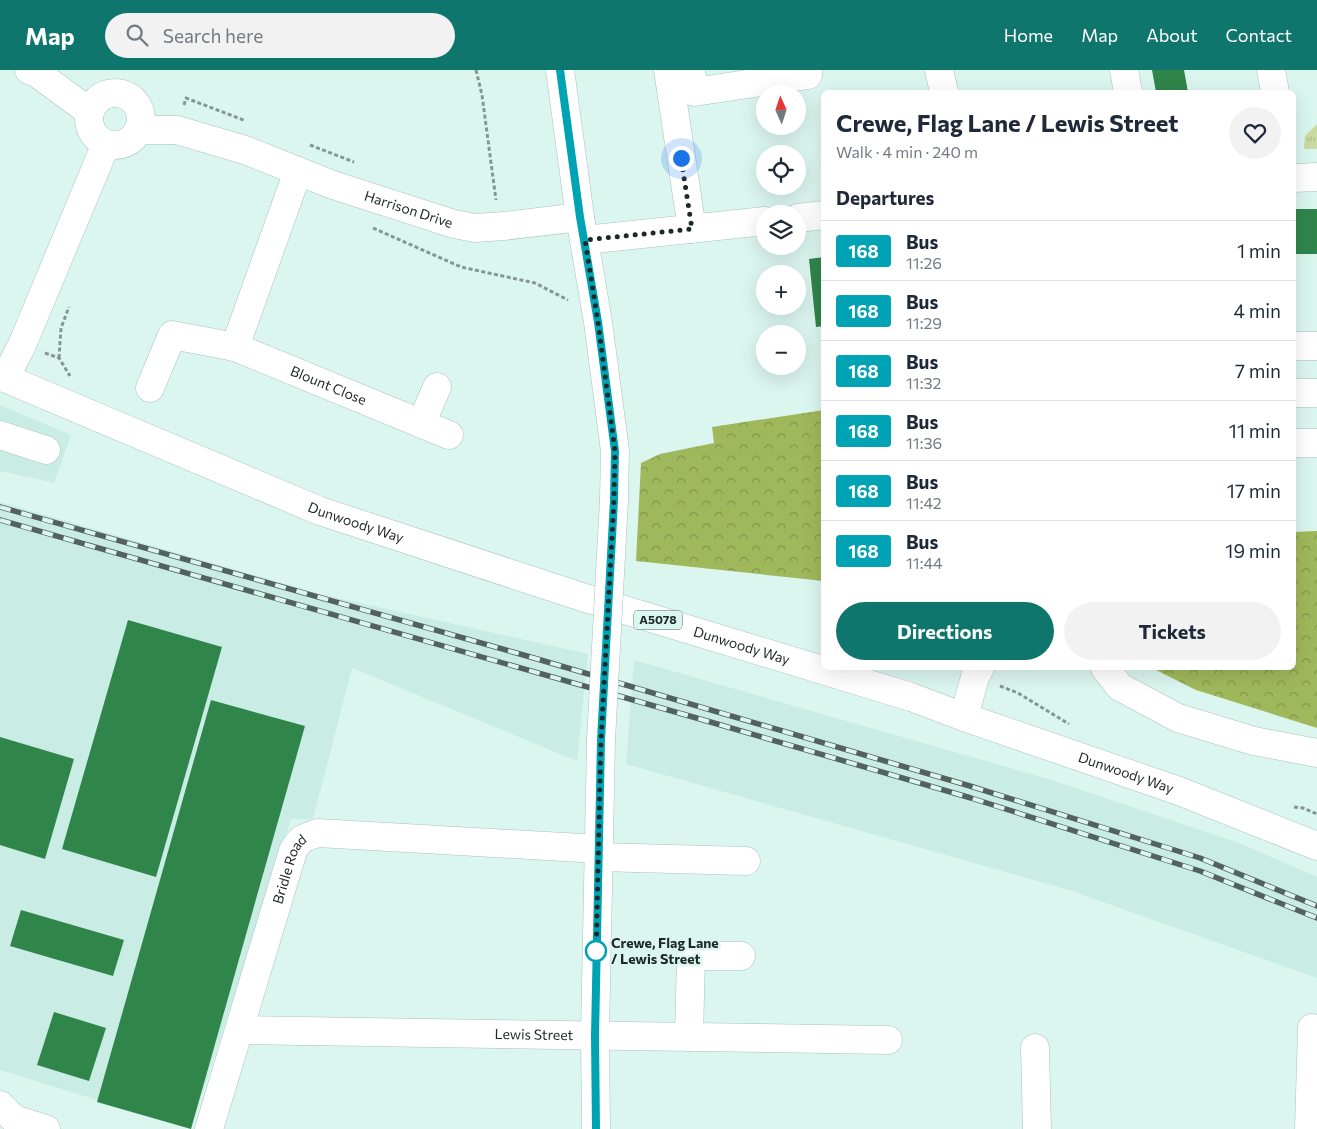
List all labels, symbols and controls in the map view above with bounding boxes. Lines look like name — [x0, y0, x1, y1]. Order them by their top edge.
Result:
search box — [105, 13, 455, 58]
text: Map — [25, 21, 75, 50]
icon: search — [123, 21, 151, 49]
text: Search here — [163, 24, 263, 47]
text: Home — [1004, 24, 1053, 46]
text: Map — [1081, 24, 1118, 46]
text: About — [1146, 24, 1198, 46]
text: Contact — [1226, 24, 1292, 46]
north arrow — [756, 85, 806, 135]
map controls — [756, 85, 806, 375]
button: heart — [1229, 107, 1281, 159]
text: Crewe, Flag Lane / Lewis Street — [836, 108, 1179, 137]
text: Walk · 4 min · 240 m — [836, 142, 978, 161]
button: locate — [756, 145, 806, 195]
your location — [669, 146, 694, 171]
text: Departures — [836, 186, 934, 209]
street label: Harrison Drive — [362, 187, 455, 231]
button: layers — [756, 205, 806, 255]
text: Bus — [906, 230, 938, 253]
text: 1 min — [1237, 239, 1281, 262]
text: 168 — [848, 240, 879, 262]
text: 11:26 — [906, 253, 942, 272]
button: + — [756, 265, 806, 315]
text: Bus — [906, 290, 938, 313]
text: 4 min — [1234, 299, 1281, 322]
text: 168 — [848, 300, 879, 322]
text: 11:29 — [906, 313, 942, 332]
button: − — [756, 325, 806, 375]
text: Bus — [906, 350, 938, 373]
text: 7 min — [1235, 359, 1281, 382]
text: 168 — [848, 360, 879, 382]
street label: Blount Close — [288, 362, 369, 408]
text: 11:32 — [906, 373, 941, 392]
text: Bus — [906, 410, 938, 433]
text: 11 min — [1229, 419, 1281, 442]
text: 168 — [848, 420, 879, 442]
text: 11:36 — [906, 433, 942, 452]
text: Bus — [906, 470, 938, 493]
text: 17 min — [1227, 479, 1281, 502]
text: 168 — [848, 480, 879, 502]
text: 11:42 — [906, 493, 942, 512]
street label: Dunwoody Way — [306, 498, 406, 546]
text: Bus — [906, 530, 938, 553]
text: 19 min — [1225, 539, 1281, 562]
text: 168 — [848, 540, 879, 562]
text: 11:44 — [906, 553, 943, 572]
button: Directions — [836, 602, 1054, 660]
button: Tickets — [1064, 602, 1281, 660]
road number: A5078 — [634, 610, 682, 630]
street label: Dunwoody Way — [692, 622, 792, 668]
street label: Dunwoody Way — [1076, 748, 1176, 797]
street label: Bridle Road — [269, 830, 310, 906]
place label: Crewe, Flag Lane / Lewis Street — [611, 934, 719, 967]
marker: Crewe, Flag Lane / Lewis Street — [585, 940, 607, 962]
street label: Lewis Street — [494, 1025, 574, 1043]

